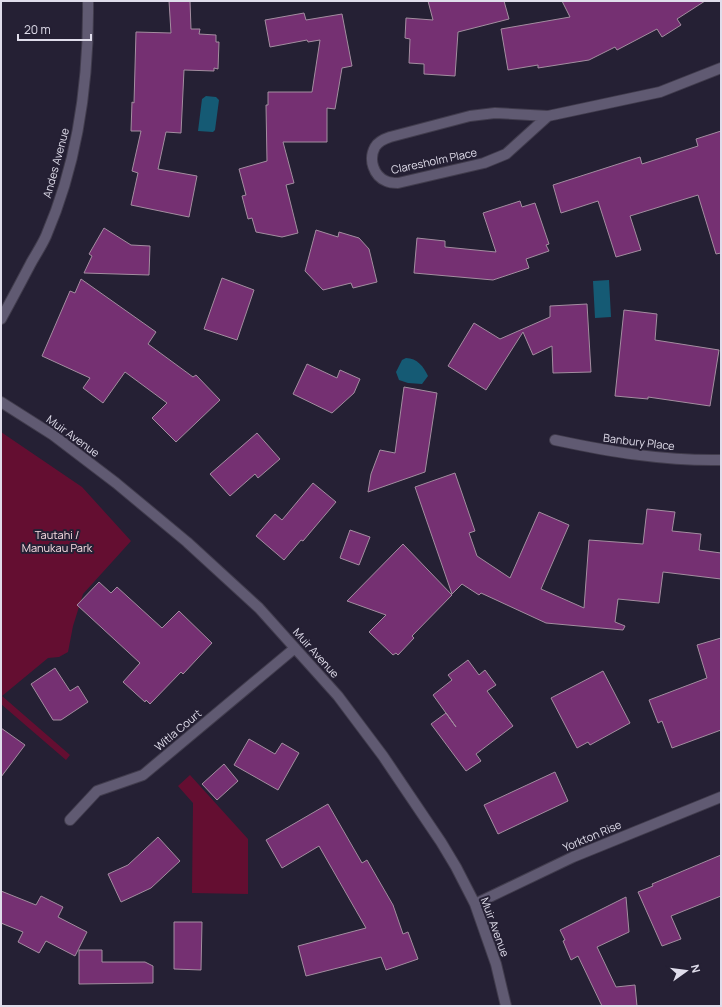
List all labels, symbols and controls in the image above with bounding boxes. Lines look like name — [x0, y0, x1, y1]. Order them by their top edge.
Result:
scale bar — [18, 16, 91, 42]
text: 20 m — [24, 21, 51, 38]
street label: Andes Avenue — [39, 126, 72, 200]
street label: Claresholm Place — [390, 144, 479, 177]
street label: Muir Avenue — [44, 411, 103, 460]
street label: Banbury Place — [602, 430, 676, 453]
park label: Tautahi / Manukau Park — [22, 527, 93, 555]
street label: Muir Avenue — [290, 625, 343, 681]
street label: Witla Court — [151, 705, 204, 754]
street label: Yorkton Rise — [560, 816, 624, 855]
street label: Muir Avenue — [478, 895, 513, 959]
north arrow — [666, 951, 706, 991]
text: N — [688, 963, 704, 974]

